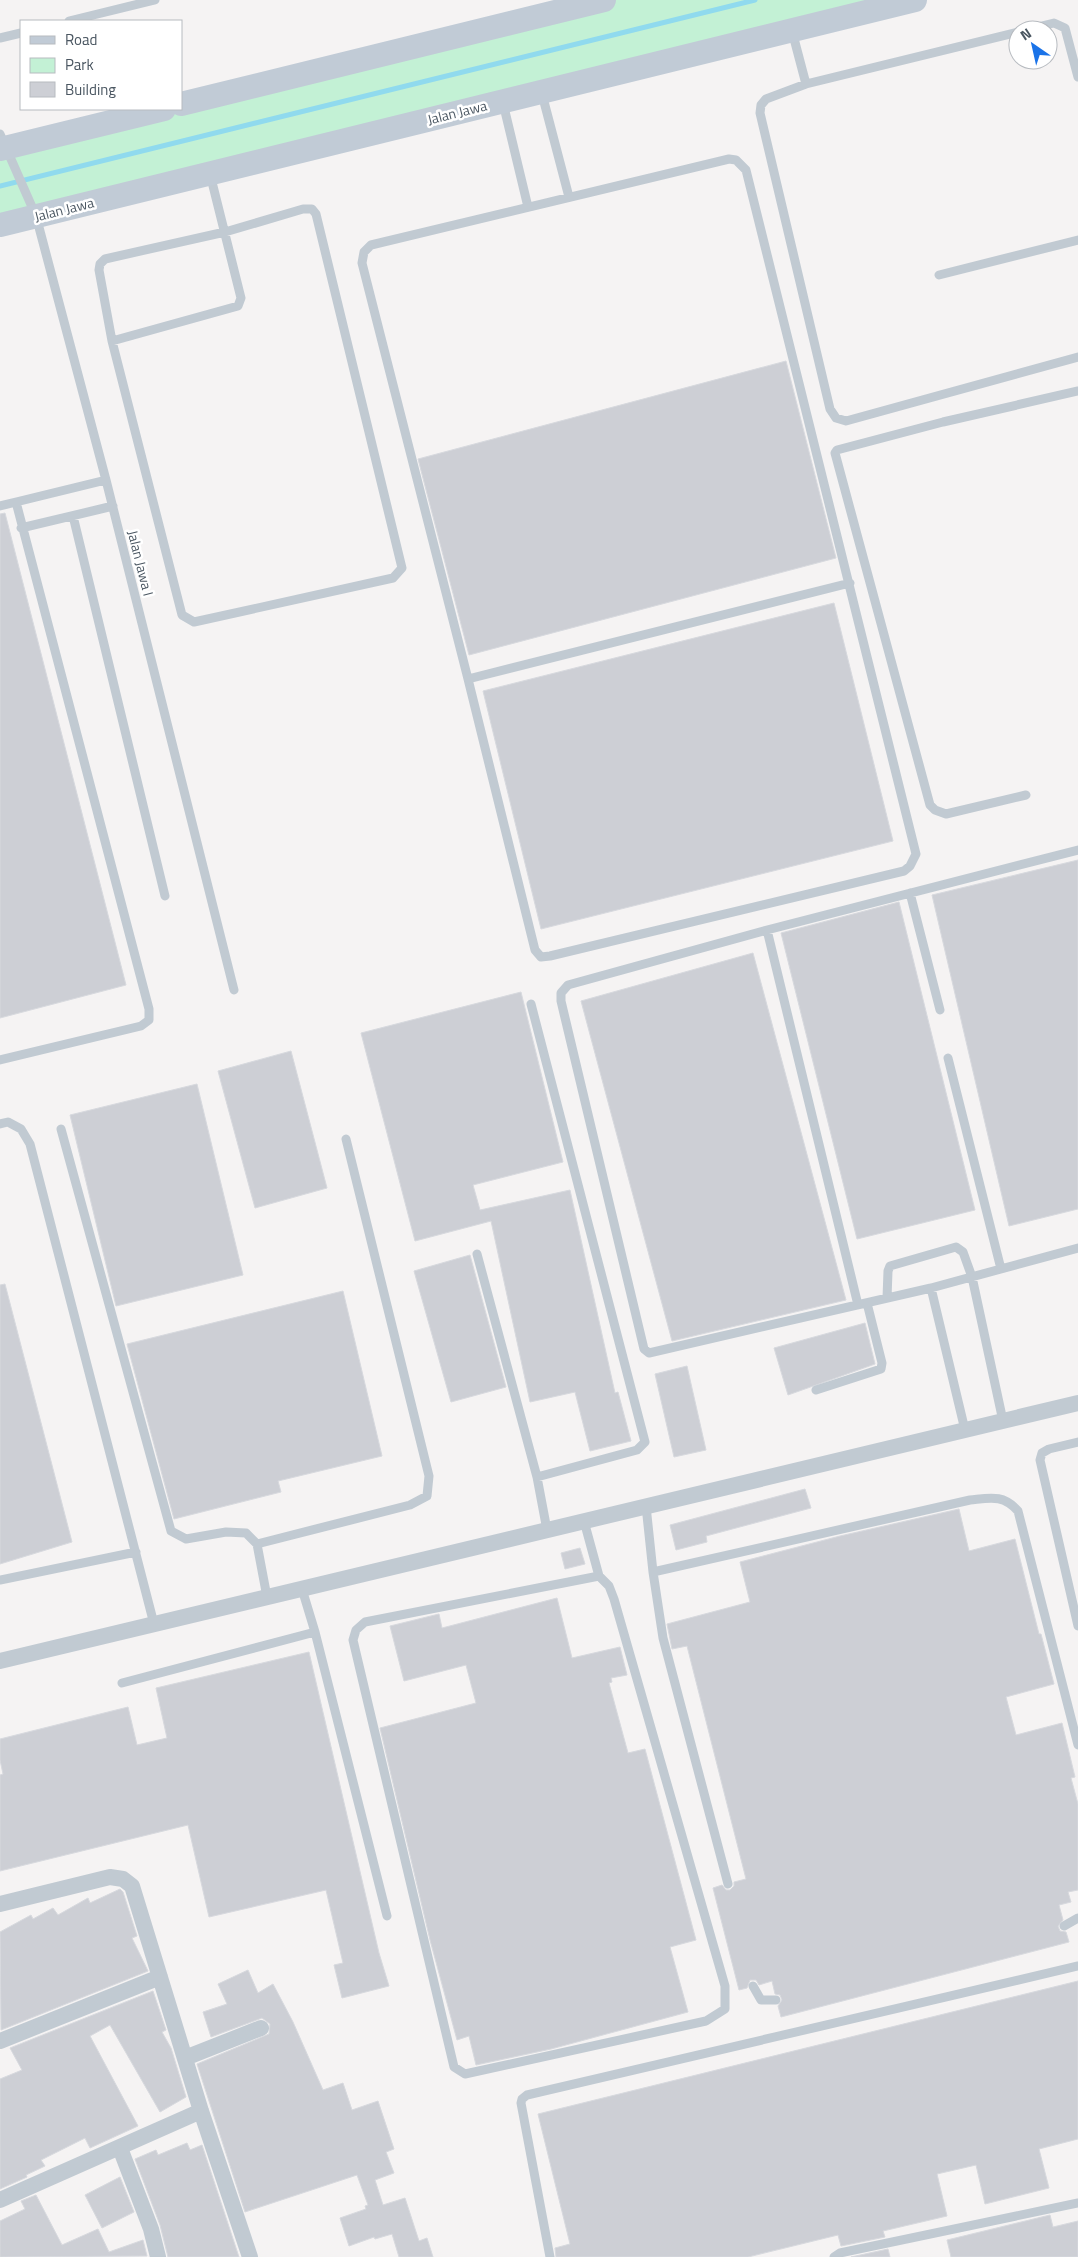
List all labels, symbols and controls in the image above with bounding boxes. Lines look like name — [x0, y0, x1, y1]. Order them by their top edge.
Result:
legend — [20, 20, 182, 110]
north arrow — [1008, 20, 1058, 70]
text: N — [1016, 22, 1035, 45]
text: Road — [65, 28, 97, 51]
text: Park — [65, 53, 94, 76]
text: Building — [65, 78, 116, 101]
street label: Jalan Jawa — [425, 94, 489, 130]
street label: Jalan Jawa — [32, 191, 96, 227]
street label: Jalan Jawa I — [123, 528, 159, 598]

